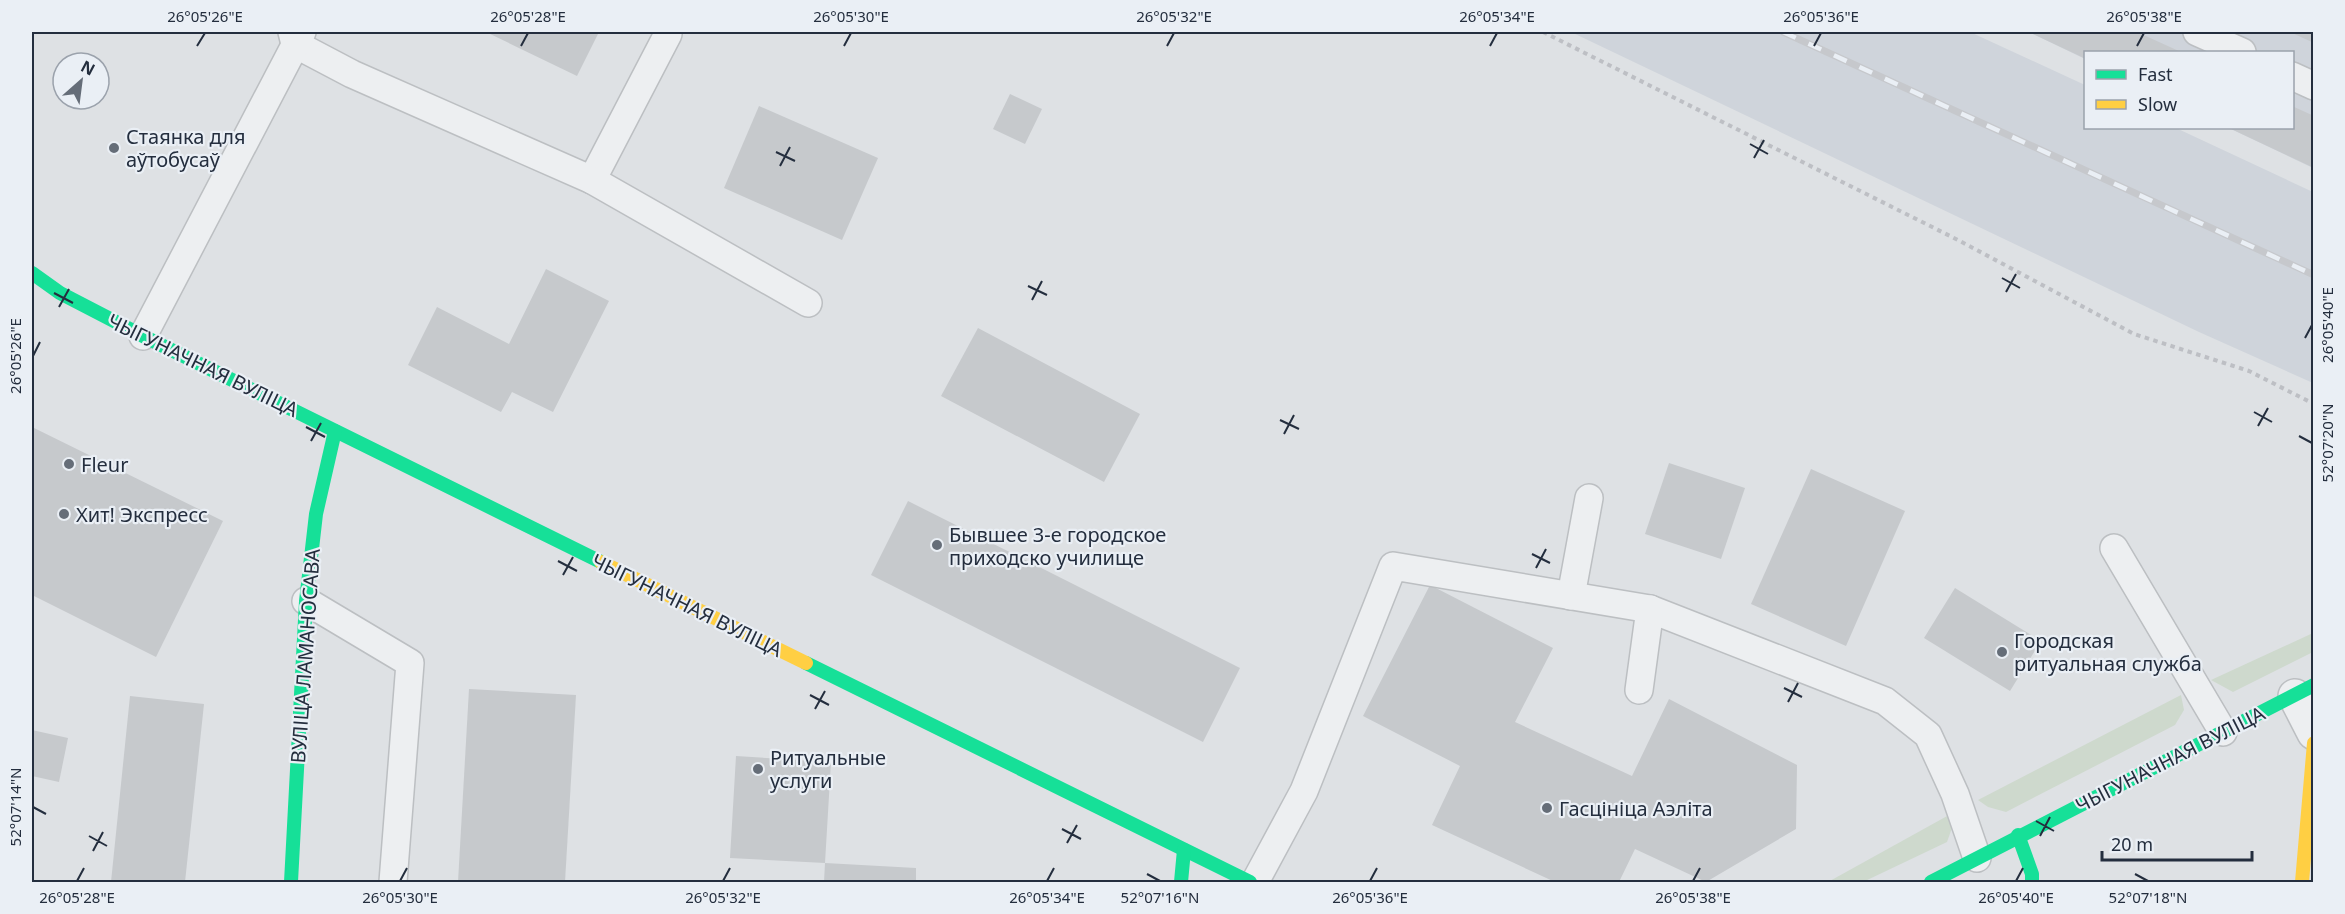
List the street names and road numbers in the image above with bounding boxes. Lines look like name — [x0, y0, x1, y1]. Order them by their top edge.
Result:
street label: ЧЫГУНАЧНАЯ ВУЛІЦА — [103, 307, 303, 423]
street label: ЧЫГУНАЧНАЯ ВУЛІЦА — [587, 547, 787, 663]
street label: ВУЛІЦА ЛАМАНОСАВА — [284, 548, 326, 764]
street label: ЧЫГУНАЧНАЯ ВУЛІЦА — [2071, 699, 2270, 818]

